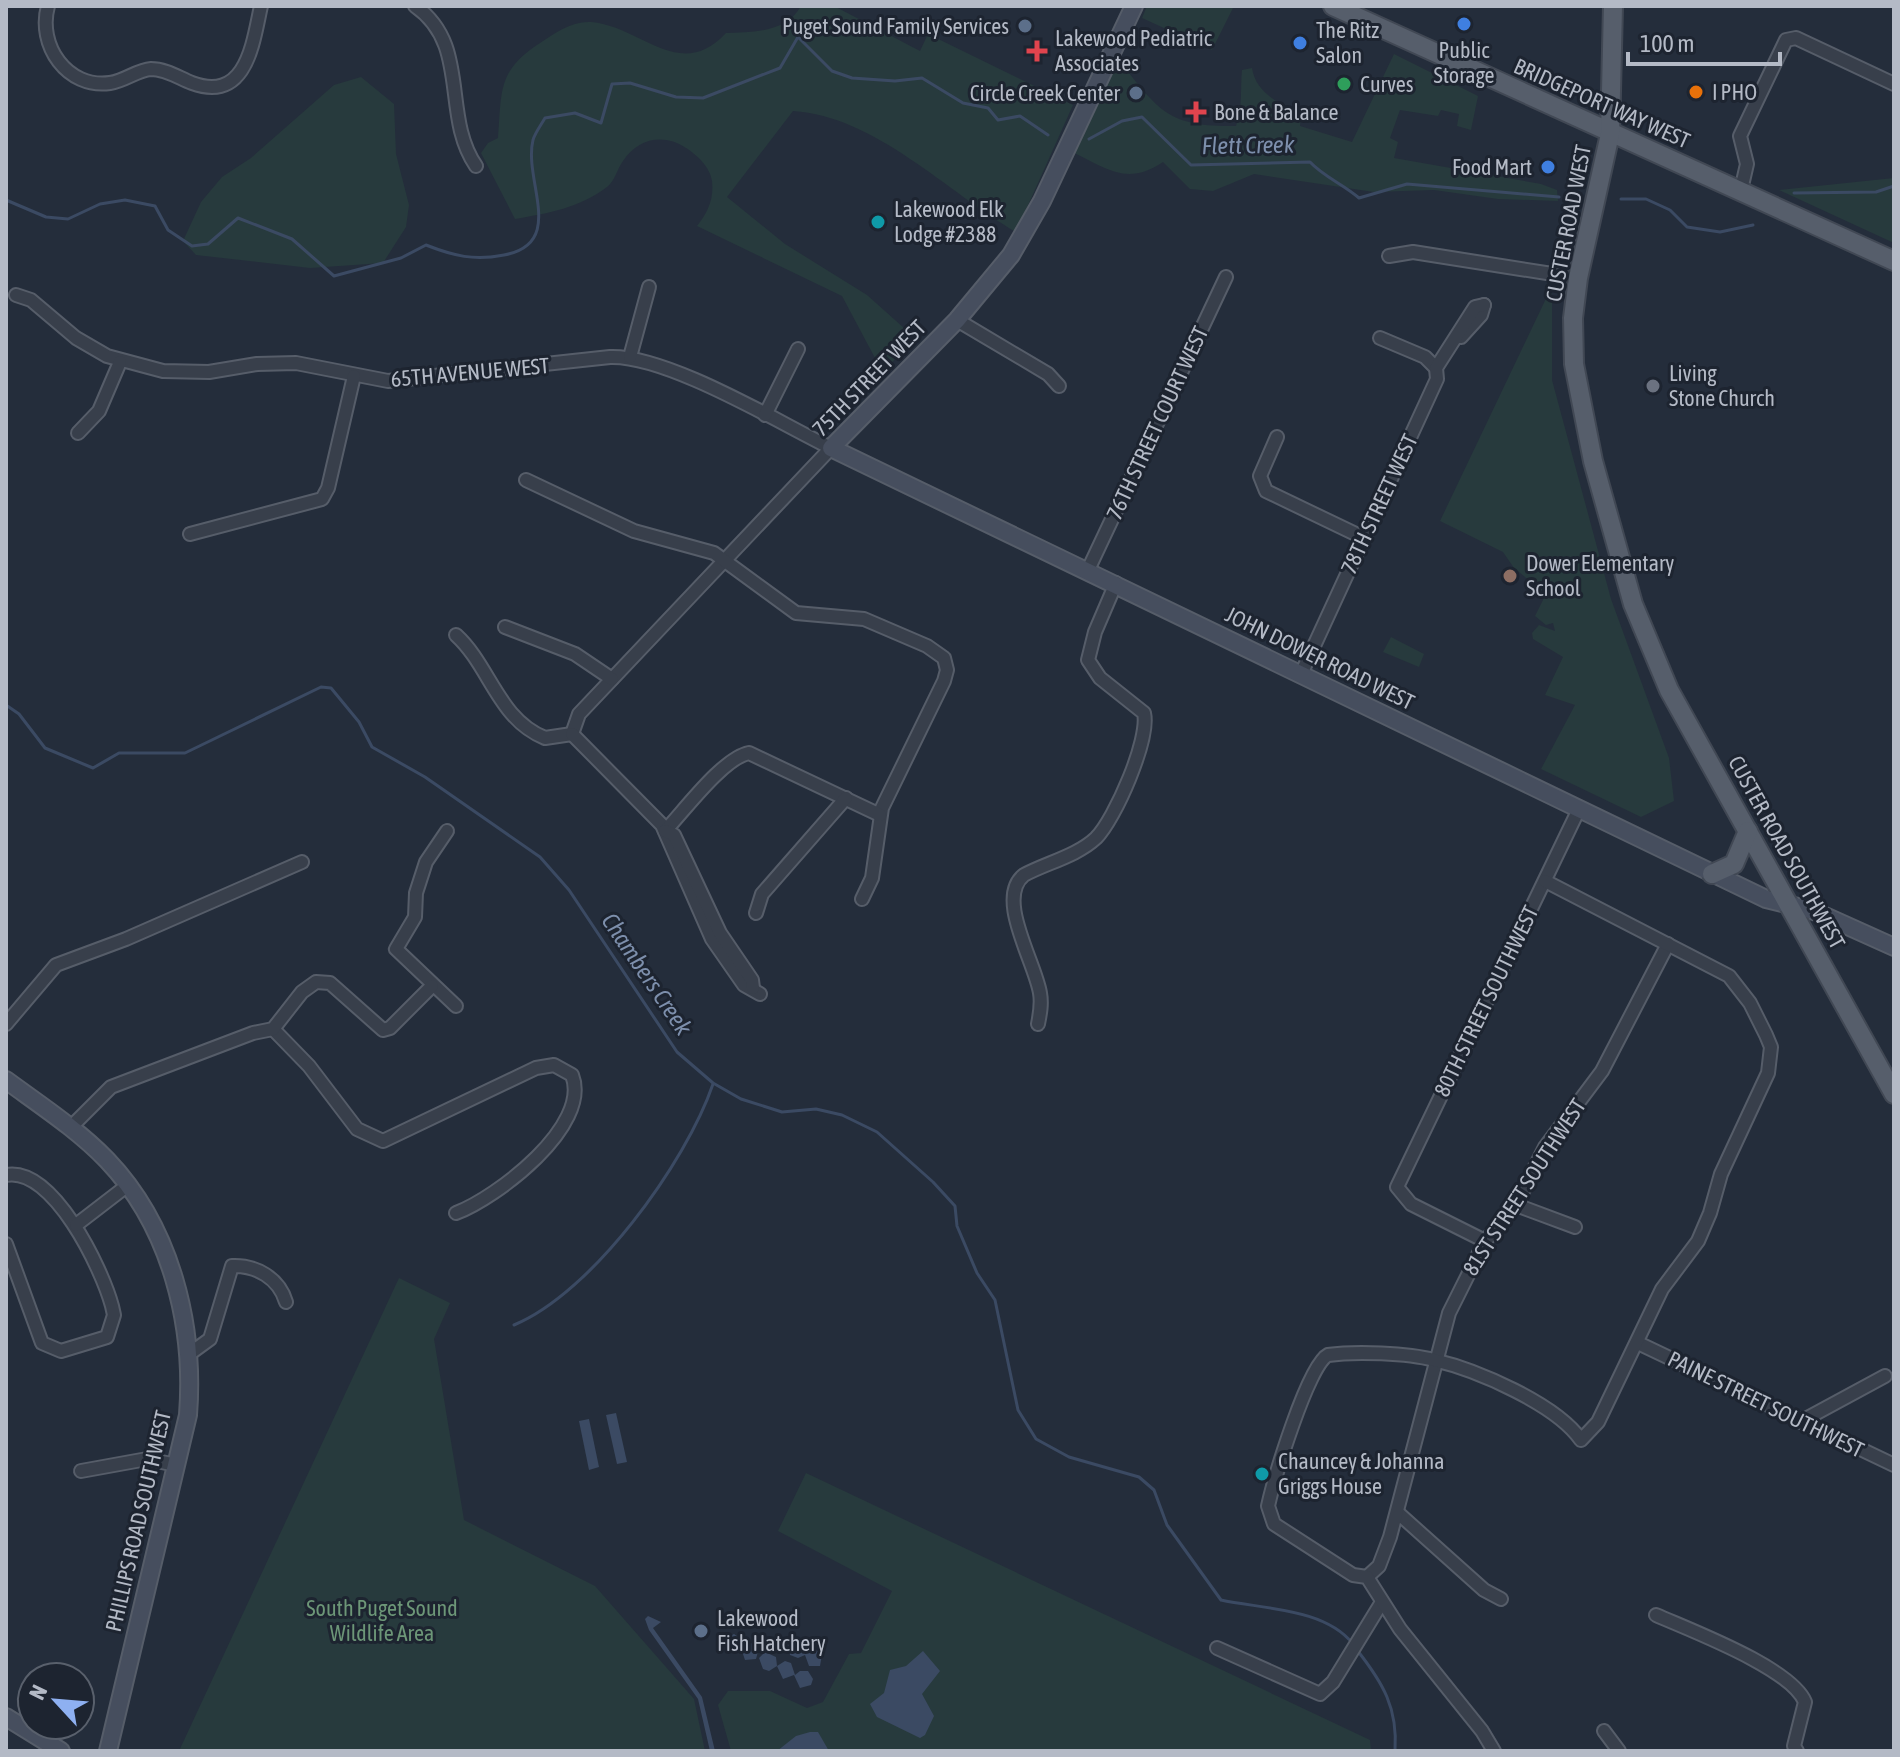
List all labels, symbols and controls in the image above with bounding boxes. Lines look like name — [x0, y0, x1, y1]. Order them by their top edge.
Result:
place label: Puget Sound Family Services — [782, 13, 1009, 39]
marker: Public Storage — [1455, 15, 1473, 33]
scale bar — [1628, 16, 1780, 66]
marker: Puget Sound Family Services — [1016, 17, 1034, 35]
place label: The Ritz Salon — [1316, 17, 1379, 68]
place label: Lakewood Pediatric Associates — [1055, 25, 1213, 76]
text: 100 m — [1640, 30, 1694, 57]
marker: The Ritz Salon — [1291, 34, 1309, 52]
place label: Public Storage — [1434, 37, 1495, 88]
marker: Lakewood Pediatric Associates — [1026, 40, 1048, 62]
street label: BRIDGEPORT WAY WEST — [1510, 53, 1694, 154]
place label: Curves — [1360, 71, 1414, 97]
marker: Curves — [1335, 75, 1353, 93]
place label: I PHO — [1712, 79, 1757, 105]
place label: Circle Creek Center — [970, 80, 1121, 106]
marker: I PHO — [1687, 83, 1705, 101]
marker: Circle Creek Center — [1127, 84, 1145, 102]
place label: Bone & Balance — [1214, 99, 1338, 125]
marker: Bone & Balance — [1185, 101, 1207, 123]
water label: Flett Creek — [1201, 131, 1295, 159]
street label: CUSTER ROAD WEST — [1540, 142, 1596, 304]
place label: Food Mart — [1452, 154, 1532, 180]
marker: Food Mart — [1539, 158, 1557, 176]
place label: Lakewood Elk Lodge #2388 — [894, 196, 1004, 247]
marker: Lakewood Elk Lodge #2388 — [869, 213, 887, 231]
street label: 75TH STREET WEST — [807, 314, 931, 442]
street label: 76TH STREET COURT WEST — [1101, 322, 1213, 524]
street label: 65TH AVENUE WEST — [390, 352, 551, 392]
place label: Living Stone Church — [1669, 360, 1775, 411]
marker: Living Stone Church — [1644, 377, 1662, 395]
street label: 78TH STREET WEST — [1335, 429, 1423, 578]
place label: Dower Elementary School — [1526, 550, 1674, 601]
marker: Dower Elementary School — [1501, 567, 1519, 585]
street label: JOHN DOWER ROAD WEST — [1221, 601, 1419, 715]
street label: CUSTER ROAD SOUTHWEST — [1723, 751, 1851, 953]
street label: 80TH STREET SOUTHWEST — [1428, 901, 1544, 1101]
water label: Chambers Creek — [596, 908, 698, 1040]
street label: 81ST STREET SOUTHWEST — [1457, 1093, 1591, 1280]
street label: PAINE STREET SOUTHWEST — [1664, 1345, 1868, 1463]
street label: PHILLIPS ROAD SOUTHWEST — [100, 1407, 176, 1634]
place label: Chauncey & Johanna Griggs House — [1278, 1448, 1444, 1499]
marker: Chauncey & Johanna Griggs House — [1253, 1465, 1271, 1483]
park label: South Puget Sound Wildlife Area — [306, 1595, 458, 1646]
place label: Lakewood Fish Hatchery — [717, 1605, 826, 1656]
marker: Lakewood Fish Hatchery — [692, 1622, 710, 1640]
north arrow — [16, 1661, 96, 1741]
text: N — [23, 1681, 53, 1704]

